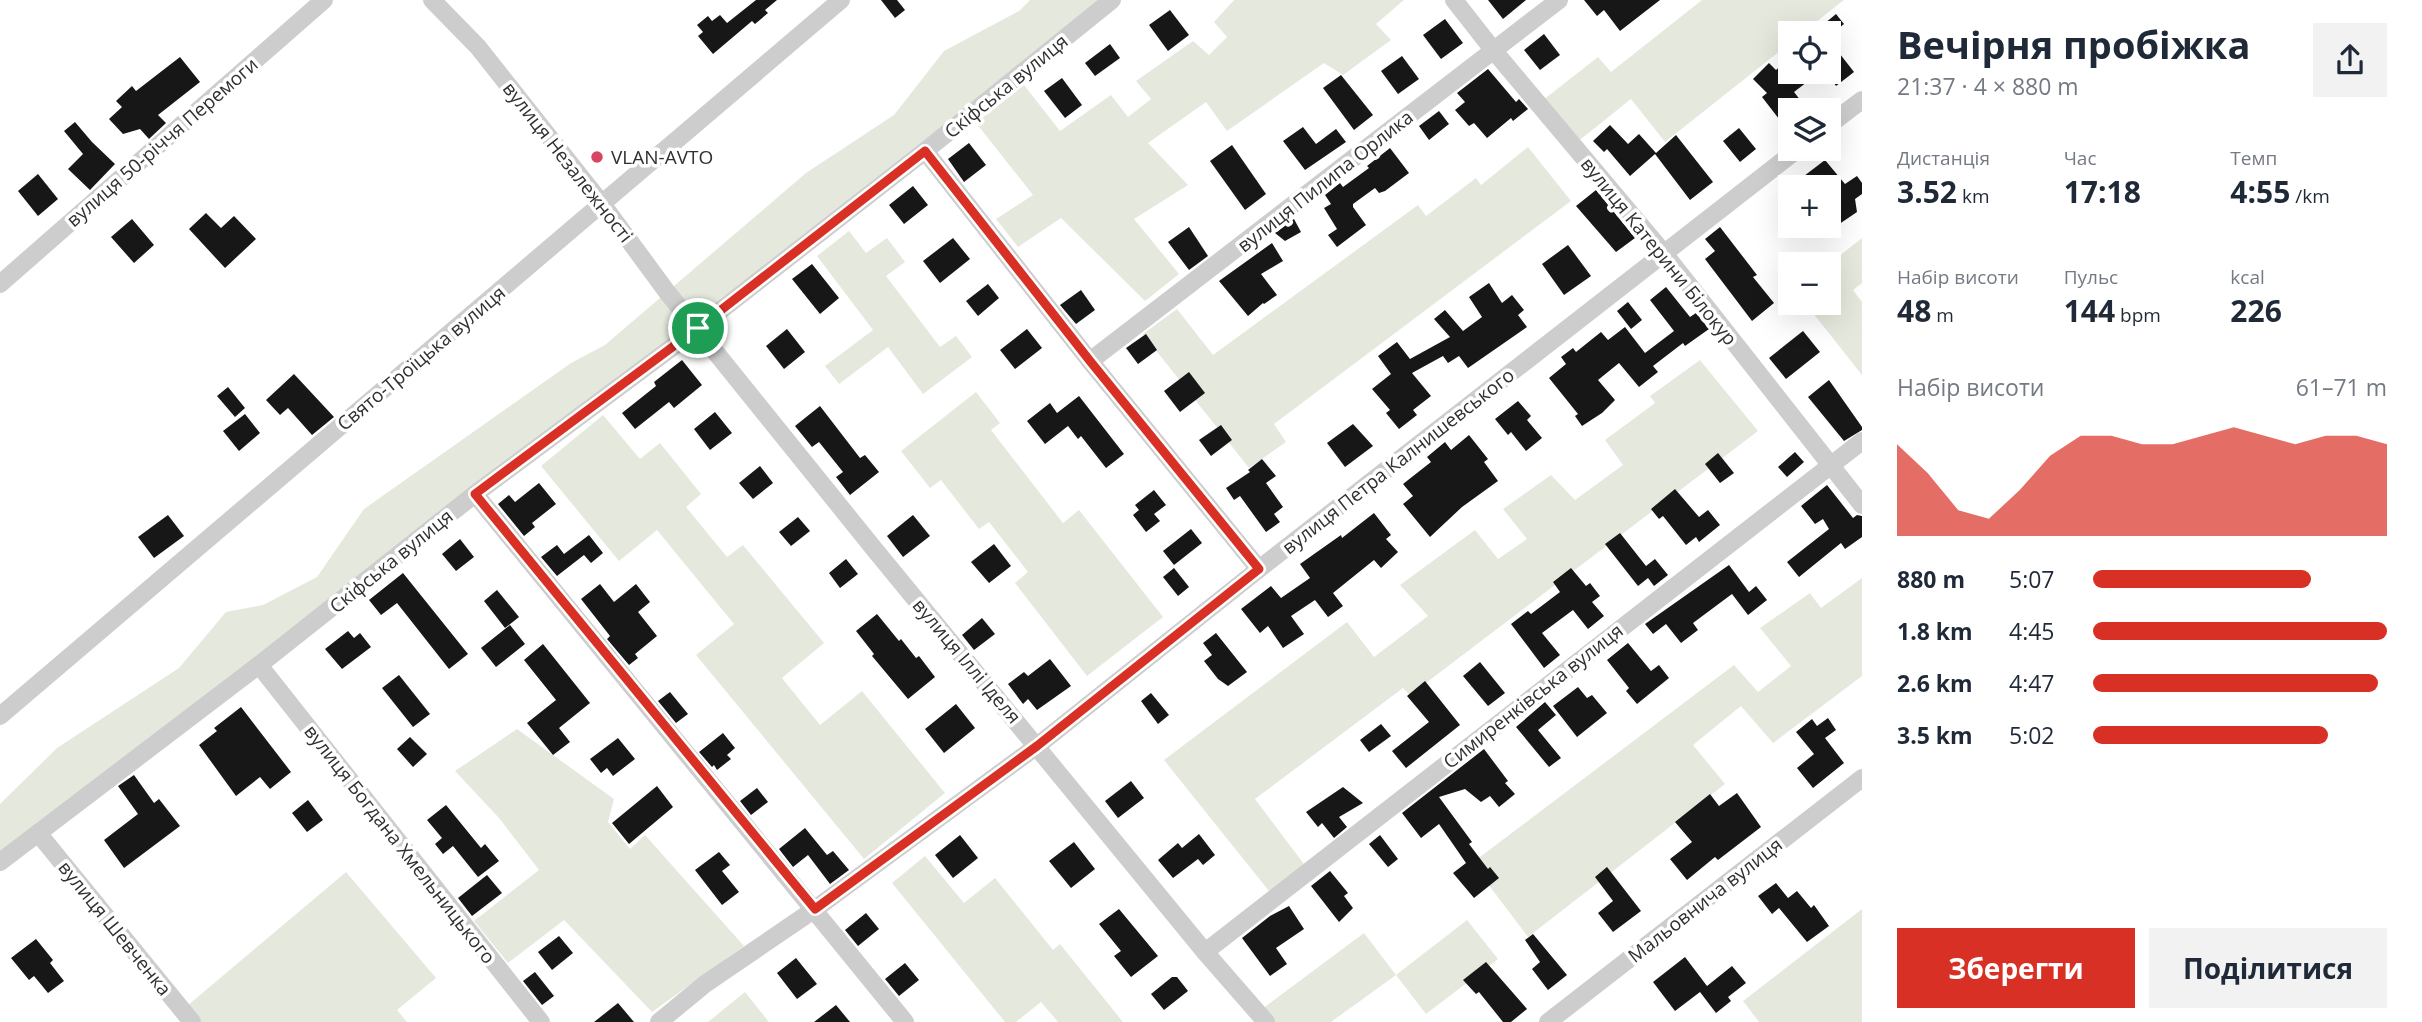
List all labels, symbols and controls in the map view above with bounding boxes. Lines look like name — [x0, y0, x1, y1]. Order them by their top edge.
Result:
text: Вечірня пробіжка — [1897, 18, 2250, 70]
map controls — [1778, 21, 1841, 315]
button: locate — [1778, 21, 1841, 84]
button: share — [2313, 23, 2387, 97]
street label: Скіфська вулиця — [939, 28, 1073, 144]
street label: вулиця 50-річчя Перемоги — [61, 52, 263, 232]
text: 21:37 · 4 × 880 m — [1897, 70, 2079, 102]
street label: вулиця Незалежності — [497, 76, 639, 248]
button: layers — [1778, 98, 1841, 161]
street label: вулиця Пилипа Орлика — [1232, 104, 1418, 258]
place label: VLAN-AVTO — [611, 144, 713, 170]
text: Дистанція — [1897, 145, 1990, 171]
text: Час — [2064, 145, 2097, 171]
text: Темп — [2230, 145, 2277, 171]
marker: VLAN-AVTO — [589, 149, 605, 165]
street label: вулиця Катерини Білокур — [1575, 152, 1743, 350]
text: 3.52 — [1897, 171, 1957, 212]
text: 17:18 — [2064, 171, 2141, 212]
text: 4:55 — [2230, 171, 2290, 212]
button: + — [1778, 175, 1841, 238]
text: km — [1957, 183, 1990, 209]
text: /km — [2290, 183, 2330, 209]
button: − — [1778, 252, 1841, 315]
text: Набір висоти — [1897, 264, 2019, 290]
text: Пульс — [2064, 264, 2118, 290]
text: kcal — [2230, 264, 2265, 290]
street label: Свято-Троїцька вулиця — [331, 280, 511, 436]
text: 48 — [1897, 290, 1931, 331]
text: 144 — [2064, 290, 2115, 331]
text: 226 — [2230, 290, 2282, 331]
pin — [668, 298, 728, 358]
text: m — [1931, 302, 1954, 328]
text: bpm — [2115, 302, 2161, 328]
icon: arrive — [679, 309, 717, 347]
street label: вулиця Петра Калнишевського — [1276, 362, 1520, 560]
text: Набір висоти — [1897, 371, 2044, 403]
text: 61–71 m — [2296, 371, 2387, 403]
street label: Скіфська вулиця — [324, 503, 458, 619]
text: 880 m — [1897, 563, 1965, 595]
text: 5:07 — [2009, 563, 2055, 595]
street label: вулиця Іллі Іделя — [907, 593, 1027, 729]
text: 1.8 km — [1897, 615, 1973, 647]
text: 4:45 — [2009, 615, 2055, 647]
street label: Симиренківська вулиця — [1438, 618, 1628, 774]
text: 2.6 km — [1897, 667, 1973, 699]
text: 4:47 — [2009, 667, 2055, 699]
street label: вулиця Богдана Хмельницького — [298, 719, 502, 969]
text: 3.5 km — [1897, 719, 1973, 751]
text: 5:02 — [2009, 719, 2055, 751]
street label: Мальовнича вулиця — [1623, 832, 1787, 968]
street label: вулиця Шевченка — [53, 855, 177, 1001]
button: Зберегти — [1897, 928, 2135, 1008]
button: Поділитися — [2149, 928, 2387, 1008]

